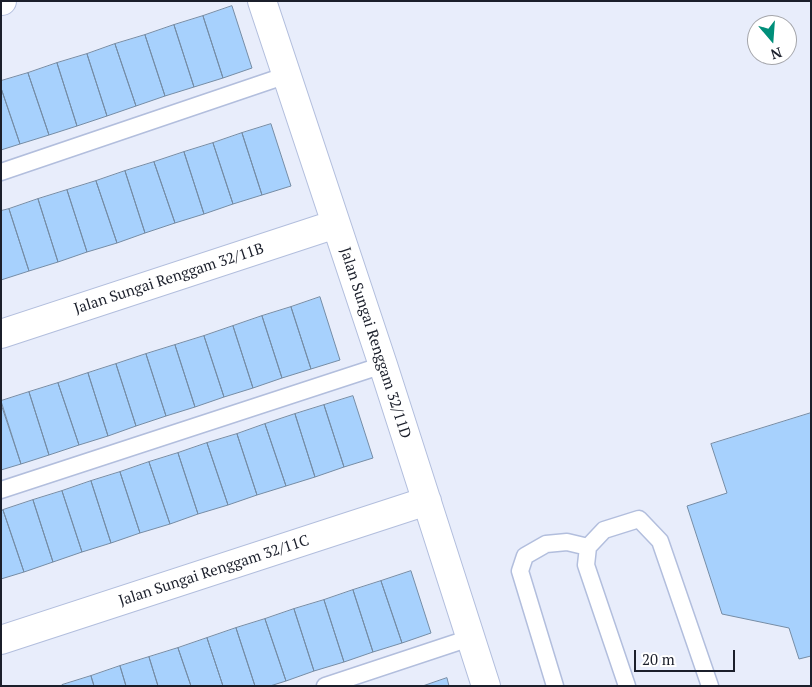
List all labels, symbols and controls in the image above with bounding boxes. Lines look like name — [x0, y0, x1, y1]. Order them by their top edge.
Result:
north arrow — [747, 15, 797, 65]
text: N — [768, 43, 784, 64]
street label: Jalan Sungai Renggam 32/11B — [72, 240, 266, 318]
street label: Jalan Sungai Renggam 32/11D — [336, 245, 414, 441]
street label: Jalan Sungai Renggam 32/11C — [117, 532, 311, 610]
scale bar — [637, 640, 738, 672]
text: 20 m — [642, 649, 675, 669]

